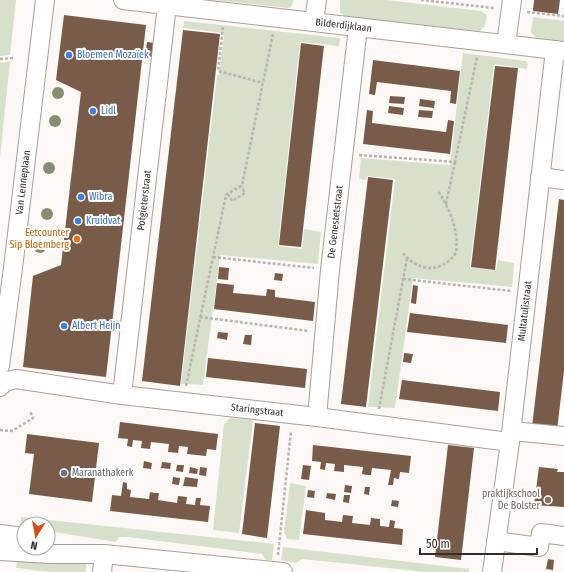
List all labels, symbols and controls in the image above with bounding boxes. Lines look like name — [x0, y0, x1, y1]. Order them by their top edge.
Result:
street label: Bilderdijklaan — [315, 16, 372, 35]
place label: Bloemen Mozaïek — [77, 49, 149, 61]
marker: Bloemen Mozaïek — [64, 50, 74, 60]
place label: Lidl — [101, 105, 116, 117]
marker: Lidl — [88, 106, 98, 116]
street label: Van Lenneplaan — [13, 150, 33, 215]
street label: Potgieterstraat — [135, 169, 154, 231]
street label: De Genestetstraat — [325, 184, 346, 259]
place label: Wibra — [89, 191, 113, 203]
marker: Wibra — [76, 192, 86, 202]
place label: Kruidvat — [86, 215, 121, 227]
marker: Kruidvat — [73, 216, 83, 226]
place label: Eetcounter Sip Bloemberg — [10, 227, 70, 251]
marker: Eetcounter Sip Bloemberg — [72, 234, 82, 244]
street label: Multatulistraat — [516, 280, 535, 342]
place label: Albert Heijn — [72, 320, 121, 332]
marker: Albert Heijn — [59, 321, 69, 331]
street label: Staringstraat — [230, 401, 285, 419]
place label: Maranathakerk — [72, 467, 134, 479]
marker: Maranathakerk — [59, 468, 69, 478]
place label: praktijkschool De Bolster — [482, 488, 541, 512]
marker: praktijkschool De Bolster — [543, 495, 553, 505]
north arrow — [16, 516, 56, 556]
scale bar — [420, 530, 537, 556]
text: 50 m — [426, 537, 450, 551]
text: N — [30, 538, 39, 552]

